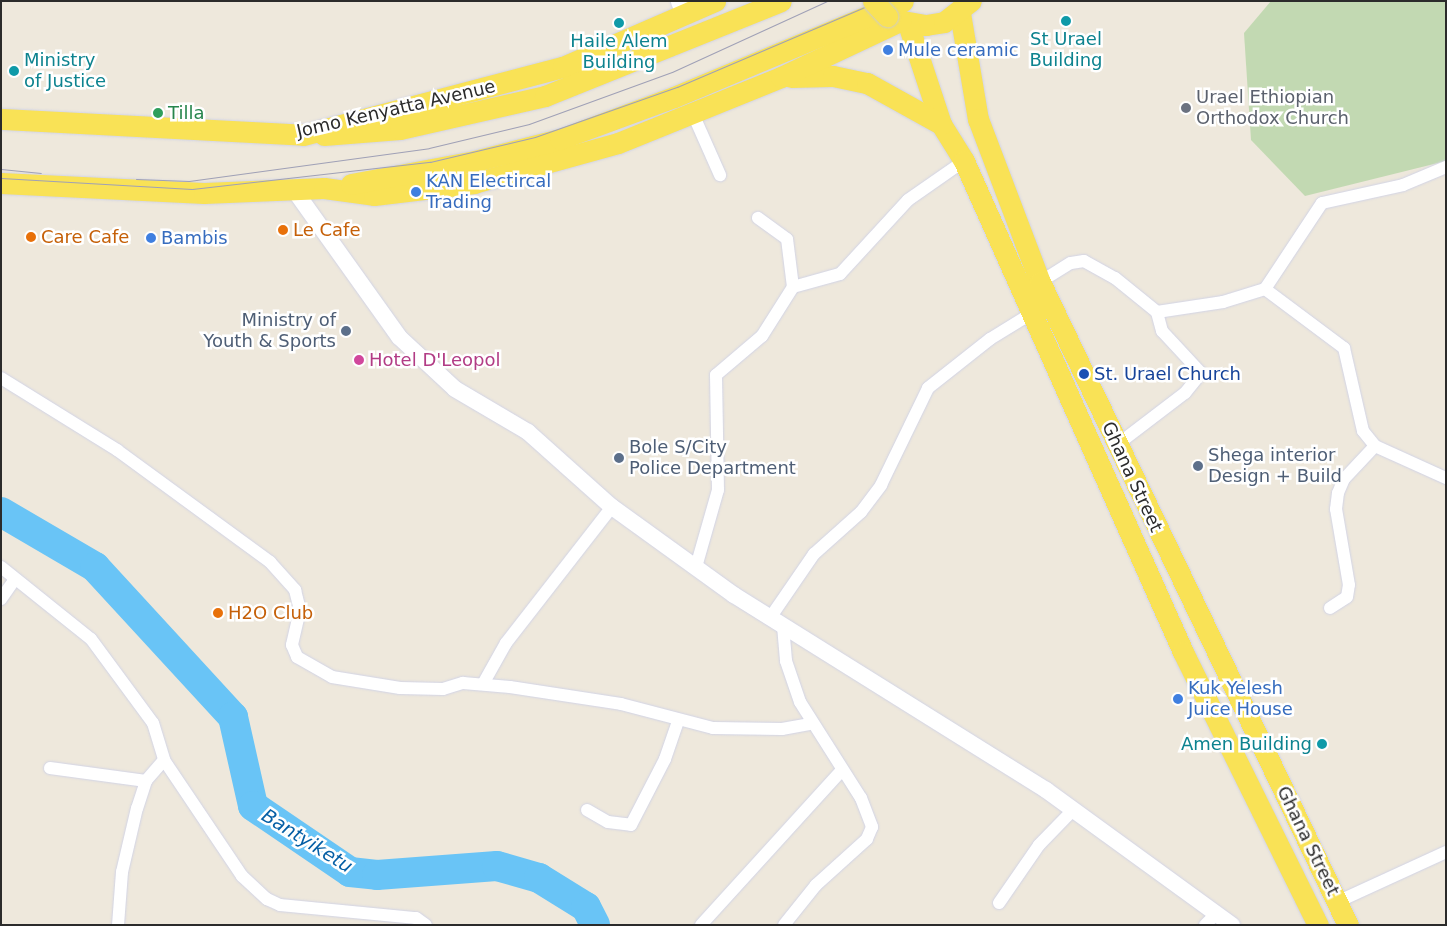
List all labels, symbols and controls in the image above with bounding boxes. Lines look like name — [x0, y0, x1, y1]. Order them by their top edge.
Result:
marker: St Urael Building — [1060, 15, 1072, 27]
marker: Haile Alem Building — [613, 17, 625, 29]
place label: St Urael Building — [1029, 29, 1103, 72]
place label: Haile Alem Building — [570, 31, 668, 74]
place label: Mule ceramic — [898, 39, 1019, 61]
marker: Mule ceramic — [882, 44, 894, 56]
place label: Ministry of Justice — [24, 50, 106, 92]
marker: Ministry of Justice — [8, 65, 20, 77]
street label: Jomo Kenyatta Avenue — [294, 76, 498, 142]
place label: Urael Ethiopian Orthodox Church — [1196, 87, 1349, 130]
place label: Tilla — [168, 102, 204, 124]
marker: Urael Ethiopian Orthodox Church — [1180, 102, 1192, 114]
marker: Tilla — [152, 107, 164, 119]
place label: KAN Electircal Trading — [426, 171, 551, 213]
marker: KAN Electircal Trading — [410, 186, 422, 198]
place label: Le Cafe — [293, 219, 361, 241]
marker: Le Cafe — [277, 224, 289, 236]
place label: Care Cafe — [41, 226, 129, 248]
place label: Bambis — [161, 227, 228, 249]
marker: Care Cafe — [25, 231, 37, 243]
marker: Bambis — [145, 232, 157, 244]
place label: Ministry of Youth & Sports — [203, 310, 336, 352]
marker: Ministry of Youth & Sports — [340, 325, 352, 337]
place label: Hotel D'Leopol — [369, 349, 500, 371]
marker: Hotel D'Leopol — [353, 354, 365, 366]
place label: St. Urael Church — [1094, 363, 1241, 385]
marker: St. Urael Church — [1078, 368, 1090, 380]
street label: Ghana Street — [1097, 418, 1167, 536]
place label: Bole S/City Police Department — [629, 437, 796, 479]
place label: Shega interior Design + Build — [1208, 445, 1342, 488]
marker: Bole S/City Police Department — [613, 452, 625, 464]
marker: Shega interior Design + Build — [1192, 460, 1204, 472]
place label: H2O Club — [228, 602, 313, 624]
marker: H2O Club — [212, 607, 224, 619]
place label: Kuk Yelesh Juice House — [1188, 678, 1293, 721]
marker: Kuk Yelesh Juice House — [1172, 693, 1184, 705]
place label: Amen Building — [1181, 733, 1312, 755]
marker: Amen Building — [1316, 738, 1328, 750]
street label: Ghana Street — [1272, 783, 1344, 899]
water label: Bantyiketu — [257, 804, 357, 878]

